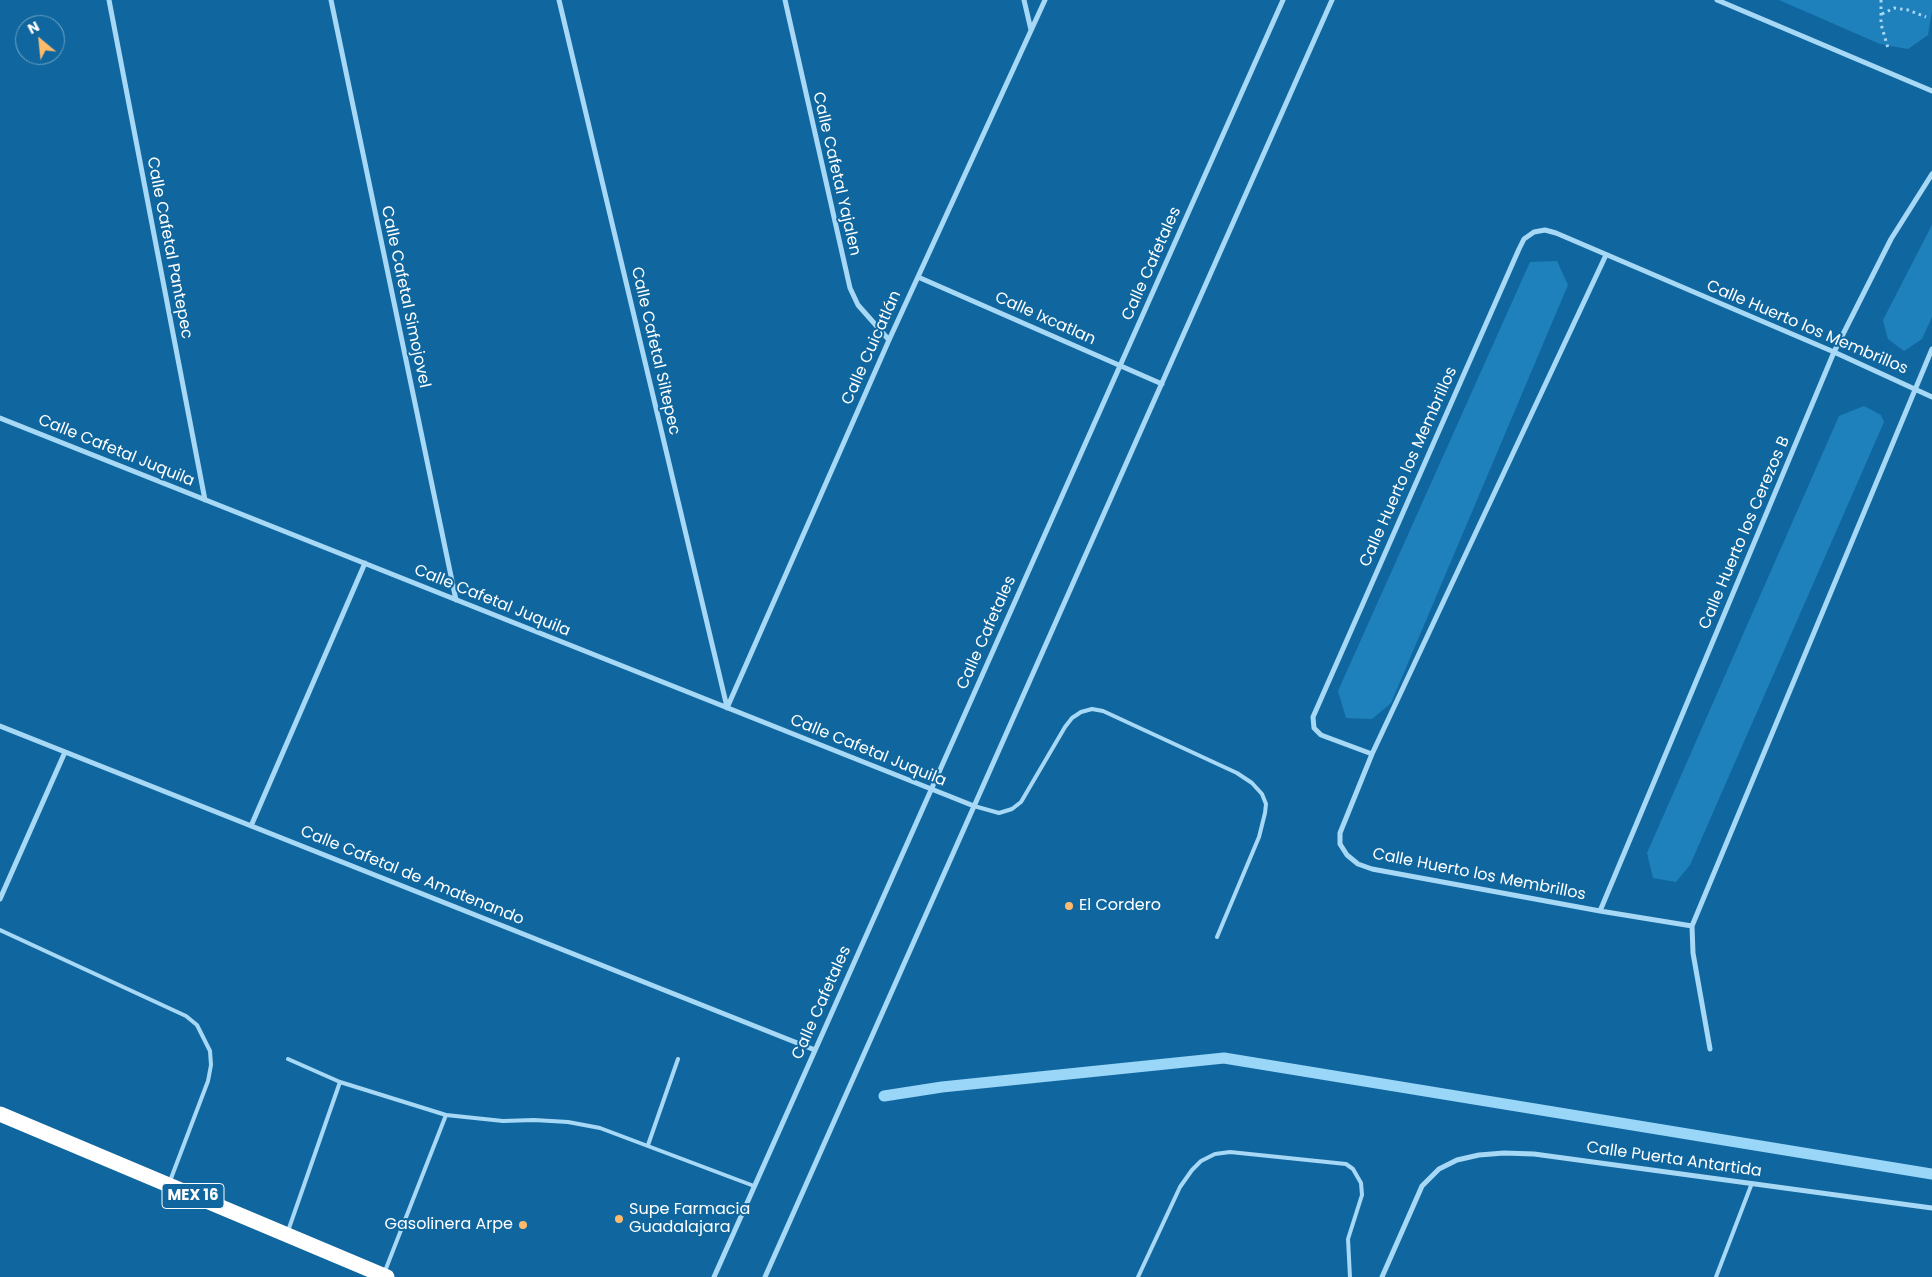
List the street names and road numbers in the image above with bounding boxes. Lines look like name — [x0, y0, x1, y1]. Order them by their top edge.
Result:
street label: Calle Cafetal Yajalen — [808, 90, 864, 258]
street label: Calle Cafetal Pantepec — [142, 155, 196, 341]
street label: Calle Cafetal Simojovel — [376, 204, 434, 390]
street label: Calle Cafetales — [1118, 204, 1186, 324]
street label: Calle Cafetal Siltepec — [626, 265, 684, 437]
street label: Calle Huerto los Membrillos — [1703, 277, 1911, 379]
street label: Calle Cuicatlán — [838, 288, 906, 408]
street label: Calle Ixcatlan — [992, 288, 1098, 350]
street label: Calle Huerto los Membrillos — [1356, 364, 1462, 570]
street label: Calle Cafetal Juquila — [35, 411, 197, 491]
street label: Calle Huerto los Cerezos B — [1696, 434, 1794, 632]
street label: Calle Cafetal Juquila — [411, 561, 573, 641]
street label: Calle Cafetales — [953, 573, 1021, 693]
street label: Calle Cafetal Juquila — [787, 711, 949, 791]
street label: Calle Cafetal de Amatenando — [297, 822, 527, 930]
street label: Calle Huerto los Membrillos — [1371, 845, 1587, 905]
street label: Calle Cafetales — [788, 943, 856, 1063]
street label: Calle Puerta Antartida — [1585, 1138, 1763, 1182]
road number: MEX 16 — [162, 1184, 224, 1208]

